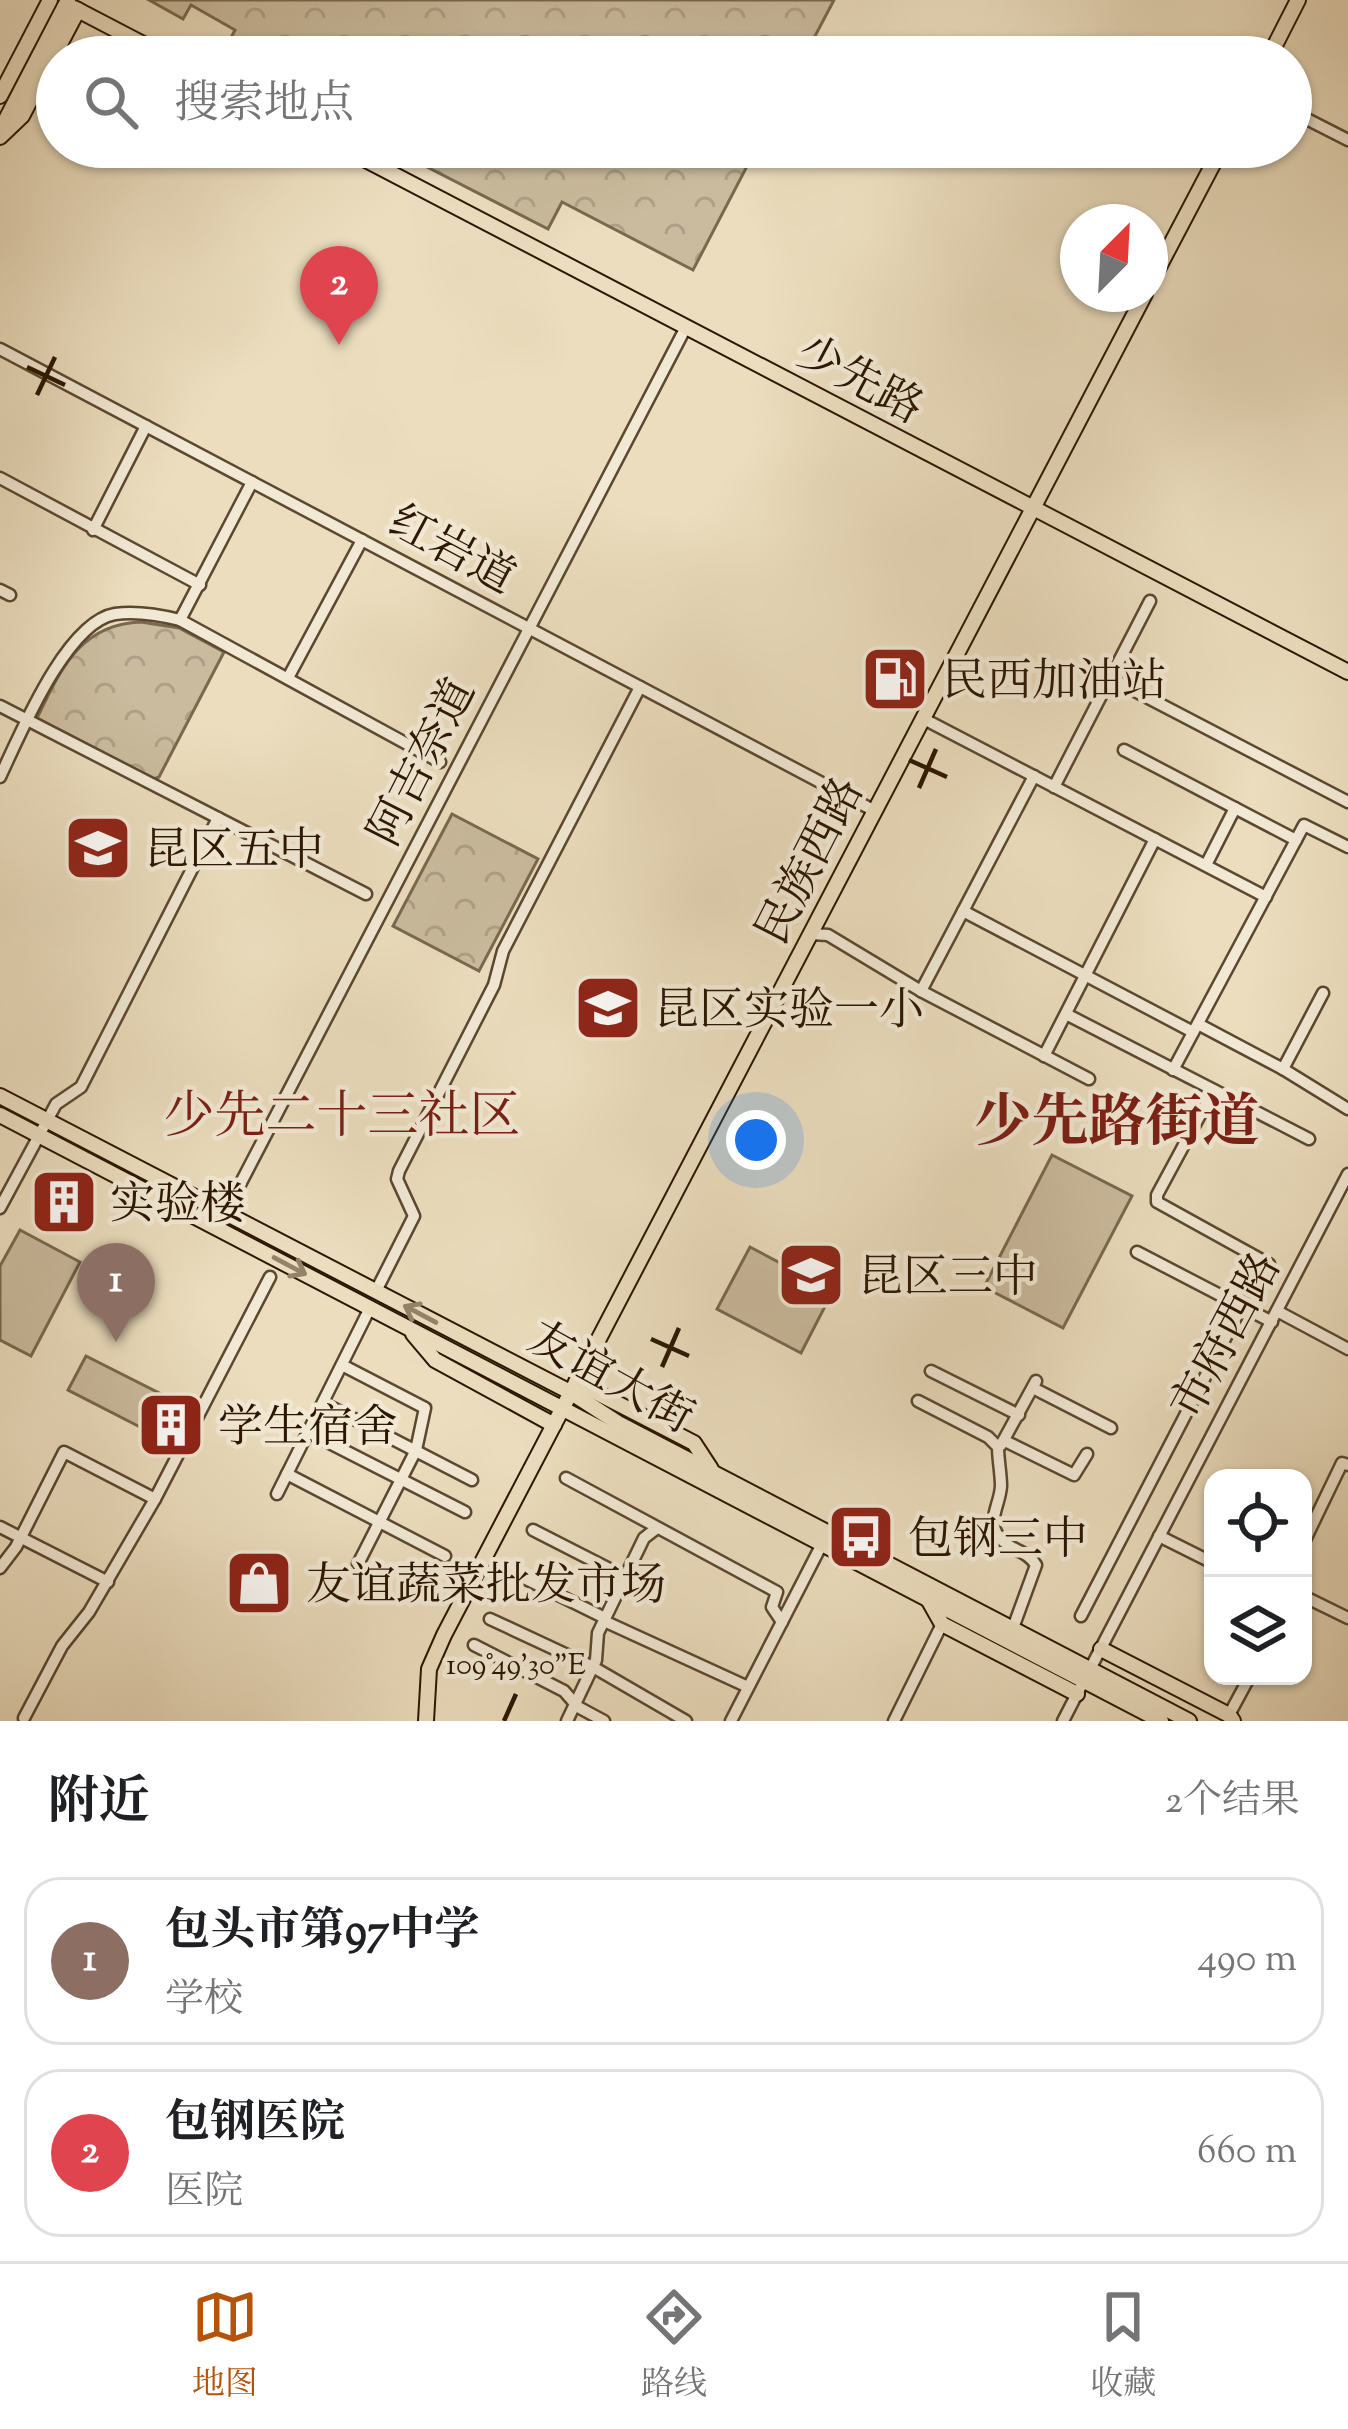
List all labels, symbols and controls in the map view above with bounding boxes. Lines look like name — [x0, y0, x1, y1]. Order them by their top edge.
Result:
search box — [36, 36, 1312, 168]
icon: search — [78, 69, 144, 135]
text: 搜索地点 — [174, 74, 354, 139]
north arrow — [1060, 204, 1168, 312]
pin: 2 — [300, 246, 378, 345]
street label: 少先路 — [784, 322, 933, 443]
street label: 红岩道 — [376, 492, 525, 613]
fuel station icon: 民西加油站 — [860, 644, 930, 714]
place label: 民西加油站 — [942, 652, 1167, 717]
street label: 阿吉奈道 — [355, 669, 495, 858]
street label: 民族西路 — [743, 768, 883, 957]
school or university icon: 昆区五中 — [63, 813, 133, 883]
place label: 昆区五中 — [144, 821, 324, 886]
school or university icon: 昆区实验一小 — [573, 973, 643, 1043]
place label: 昆区实验一小 — [654, 981, 924, 1046]
district label: 少先二十三社区 — [163, 1083, 521, 1156]
district label: 少先路街道 — [975, 1085, 1260, 1167]
your location — [726, 1110, 786, 1170]
building icon: 实验楼 — [29, 1167, 99, 1237]
place label: 实验楼 — [110, 1175, 245, 1240]
school or university icon: 昆区三中 — [776, 1240, 846, 1310]
pin: 1 — [77, 1243, 155, 1342]
street label: 市府西路 — [1158, 1243, 1300, 1432]
place label: 昆区三中 — [858, 1248, 1038, 1313]
one-way arrow — [272, 1255, 307, 1278]
one-way arrow — [403, 1302, 438, 1325]
street label: 友谊大街 — [515, 1309, 704, 1453]
building icon: 学生宿舍 — [136, 1390, 206, 1460]
place label: 学生宿舍 — [218, 1398, 398, 1463]
map controls — [1204, 1469, 1312, 1685]
button: locate — [1204, 1469, 1312, 1577]
bus stop icon: 包钢三中 — [826, 1502, 896, 1572]
place label: 包钢三中 — [908, 1510, 1088, 1575]
shop icon: 友谊蔬菜批发市场 — [224, 1548, 294, 1618]
place label: 友谊蔬菜批发市场 — [306, 1556, 666, 1621]
button: layers — [1204, 1577, 1312, 1685]
text: 109°49'30"E — [446, 1645, 586, 1688]
text: 附近 — [48, 1768, 150, 1841]
text: 2个结果 — [1165, 1775, 1300, 1831]
text: 包头市第97中学 — [165, 1901, 479, 1966]
text: 1 — [83, 1933, 97, 1989]
text: 490 m — [1198, 1933, 1297, 1989]
text: 学校 — [165, 1974, 243, 2030]
text: 包钢医院 — [165, 2093, 345, 2158]
text: 2 — [81, 2125, 99, 2181]
text: 660 m — [1197, 2125, 1297, 2181]
text: 医院 — [165, 2166, 243, 2222]
tab: 地图 — [192, 2284, 258, 2410]
tab: 路线 — [641, 2284, 707, 2410]
tab: 收藏 — [1090, 2284, 1156, 2410]

